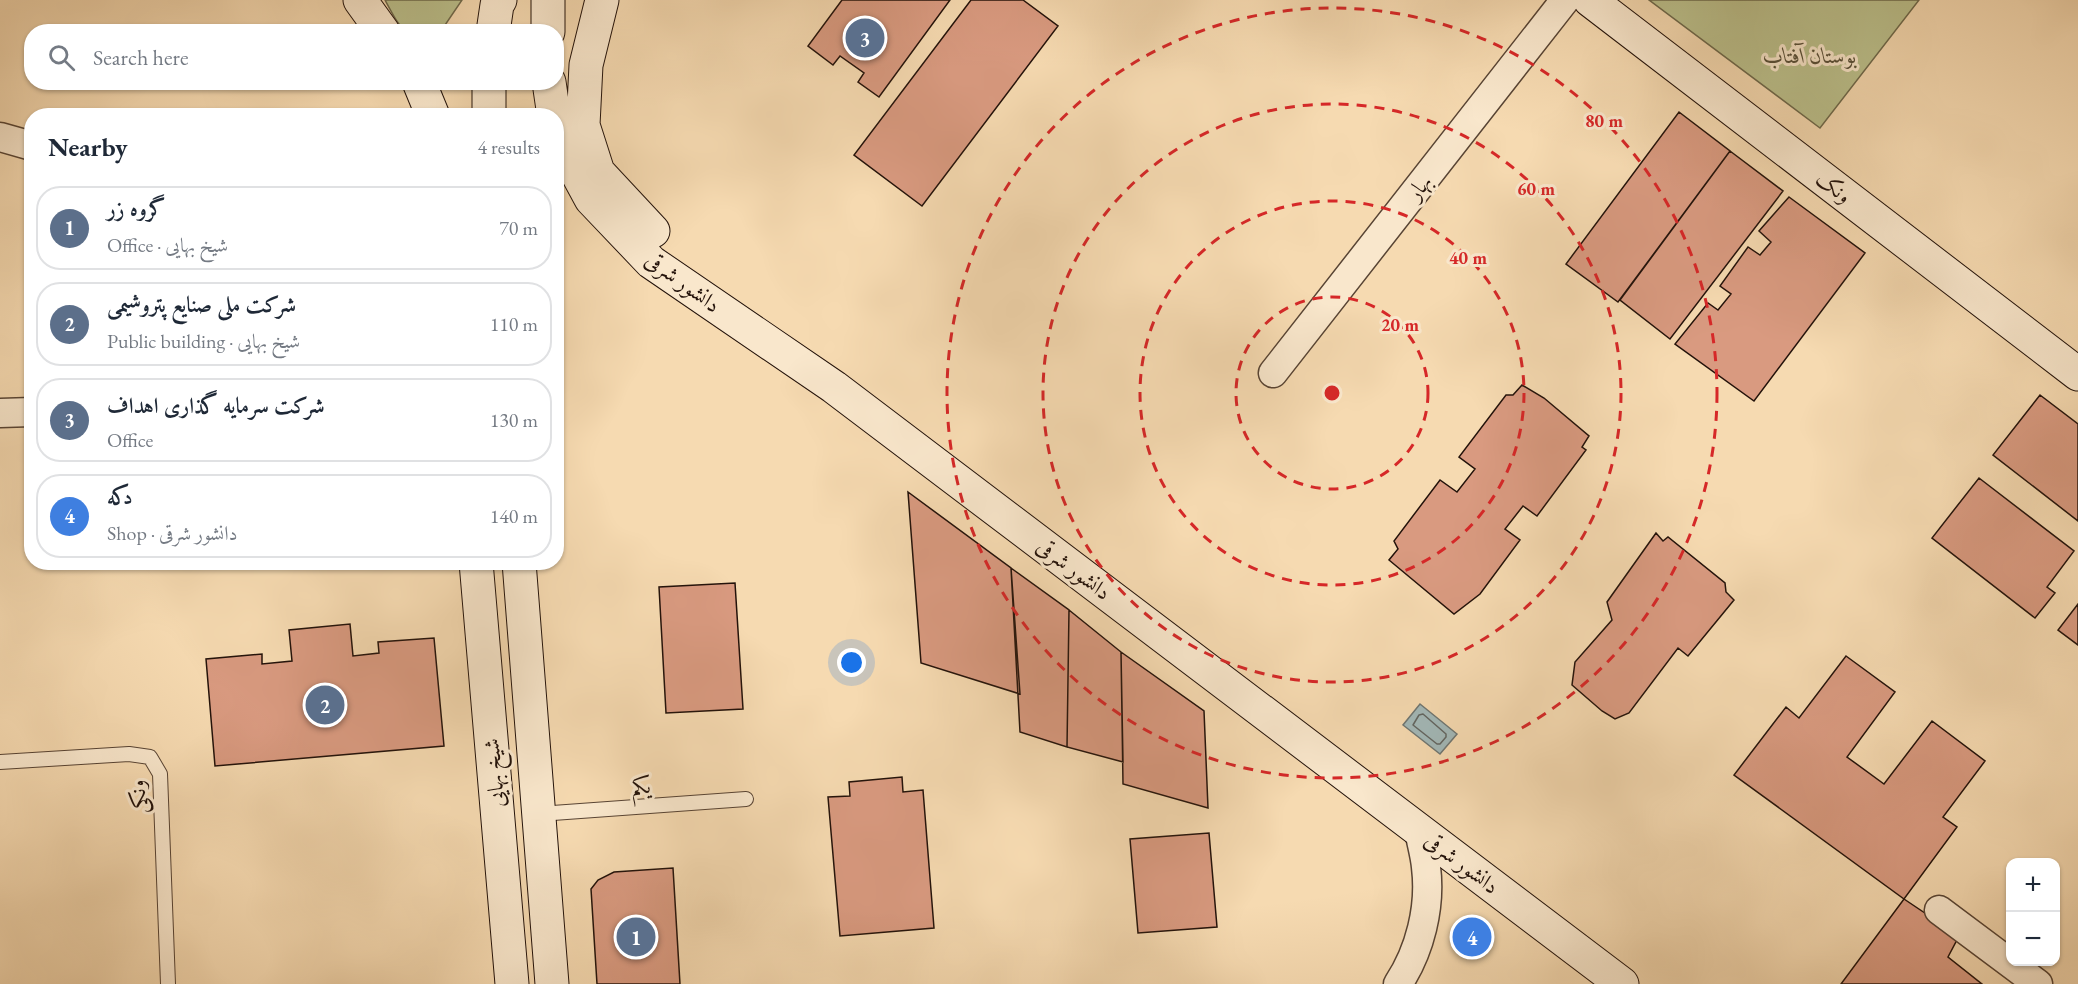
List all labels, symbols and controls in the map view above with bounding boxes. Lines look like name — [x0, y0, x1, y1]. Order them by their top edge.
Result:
pin: 3 — [846, 15, 884, 60]
search box — [24, 24, 564, 90]
icon: search — [45, 41, 78, 74]
park label: بوستان آفتاب — [1763, 41, 1857, 70]
text: Search here — [93, 43, 188, 72]
text: 80 m — [1585, 109, 1623, 132]
text: Nearby — [48, 130, 128, 164]
text: 4 results — [477, 134, 540, 160]
street label: ونک — [1810, 164, 1858, 210]
street label: بهار — [1398, 168, 1438, 208]
text: 60 m — [1517, 177, 1555, 200]
text: گروه زر — [107, 194, 165, 223]
text: 1 — [64, 215, 75, 241]
text: 70 m — [499, 215, 538, 241]
text: Office · شیخ بهایی — [107, 232, 228, 258]
street label: دانشور شرقی — [639, 245, 727, 319]
text: 40 m — [1449, 246, 1487, 269]
text: شرکت ملی صنایع پتروشیمی — [107, 290, 296, 319]
text: 2 — [64, 311, 75, 337]
text: 110 m — [490, 311, 538, 337]
text: 20 m — [1381, 313, 1419, 336]
text: Public building · شیخ بهایی — [107, 328, 300, 354]
centre of rings — [1322, 383, 1342, 403]
text: شرکت سرمایه گذاری اهداف — [107, 391, 325, 420]
text: 3 — [64, 407, 75, 433]
text: 130 m — [490, 407, 538, 433]
text: Office — [107, 427, 153, 453]
text: دکه — [107, 482, 133, 511]
text: 4 — [64, 503, 75, 529]
text: 140 m — [490, 503, 538, 529]
text: Shop · دانشور شرقی — [107, 520, 238, 546]
street label: دانشور شرقی — [1031, 531, 1117, 607]
your location — [837, 648, 866, 677]
pin: 2 — [306, 682, 344, 728]
street label: شیخ بهایی — [477, 737, 516, 809]
street label: یکم — [630, 771, 654, 807]
street label: ونکی — [122, 778, 155, 815]
street label: دانشور شرقی — [1419, 825, 1505, 901]
map controls — [2006, 858, 2060, 966]
button: + — [2006, 858, 2060, 912]
button: − — [2006, 912, 2060, 966]
pin: 1 — [616, 914, 656, 960]
pin: 4 — [1452, 914, 1492, 960]

